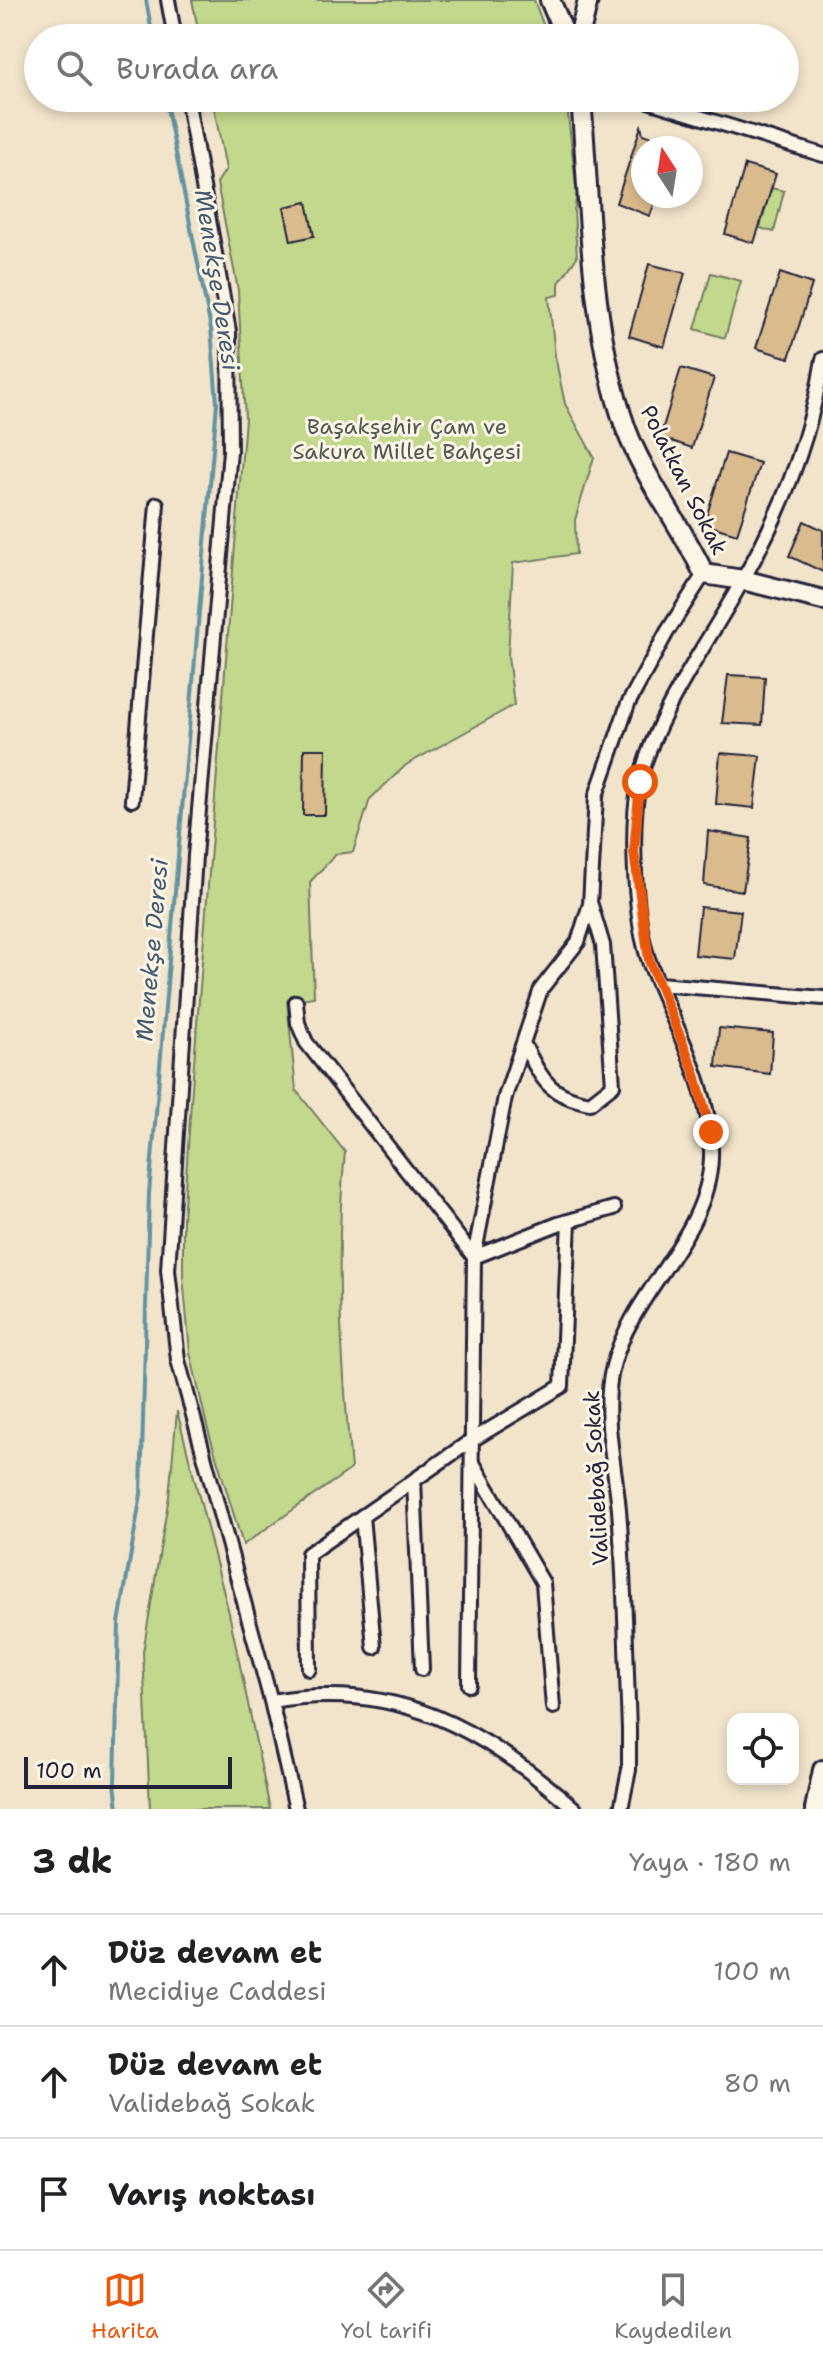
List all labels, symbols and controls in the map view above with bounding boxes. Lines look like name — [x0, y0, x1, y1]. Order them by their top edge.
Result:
search box — [24, 24, 799, 112]
icon: search — [52, 46, 96, 90]
text: Burada ara — [116, 48, 278, 89]
north arrow — [631, 136, 703, 208]
water label: Menekşe Deresi — [187, 187, 247, 374]
street label: Polatkan Sokak — [634, 400, 734, 560]
park label: Başakşehir Çam ve Sakura Millet Bahçesi — [292, 412, 522, 466]
route start — [622, 764, 658, 800]
water label: Menekşe Deresi — [128, 856, 176, 1043]
route end — [693, 1114, 729, 1150]
street label: Validebağ Sokak — [577, 1390, 615, 1566]
map controls — [727, 1713, 799, 1785]
button: locate — [727, 1713, 799, 1785]
scale bar — [24, 1753, 232, 1789]
text: 100 m — [36, 1756, 102, 1785]
text: 3 dk — [32, 1838, 113, 1884]
text: Yaya · 180 m — [629, 1844, 791, 1879]
text: Düz devam et — [108, 1932, 322, 1973]
icon: ahead — [32, 1948, 76, 1992]
text: 100 m — [713, 1953, 791, 1988]
text: Mecidiye Caddesi — [108, 1973, 327, 2008]
text: Düz devam et — [108, 2044, 322, 2085]
icon: ahead — [32, 2060, 76, 2104]
text: 80 m — [724, 2065, 791, 2100]
text: Validebağ Sokak — [108, 2085, 315, 2120]
icon: arrive — [32, 2172, 76, 2216]
text: Varış noktası — [108, 2174, 315, 2215]
tab: Harita — [91, 2268, 159, 2345]
tab: Yol tarifi — [341, 2268, 432, 2345]
tab: Kaydedilen — [614, 2268, 732, 2345]

